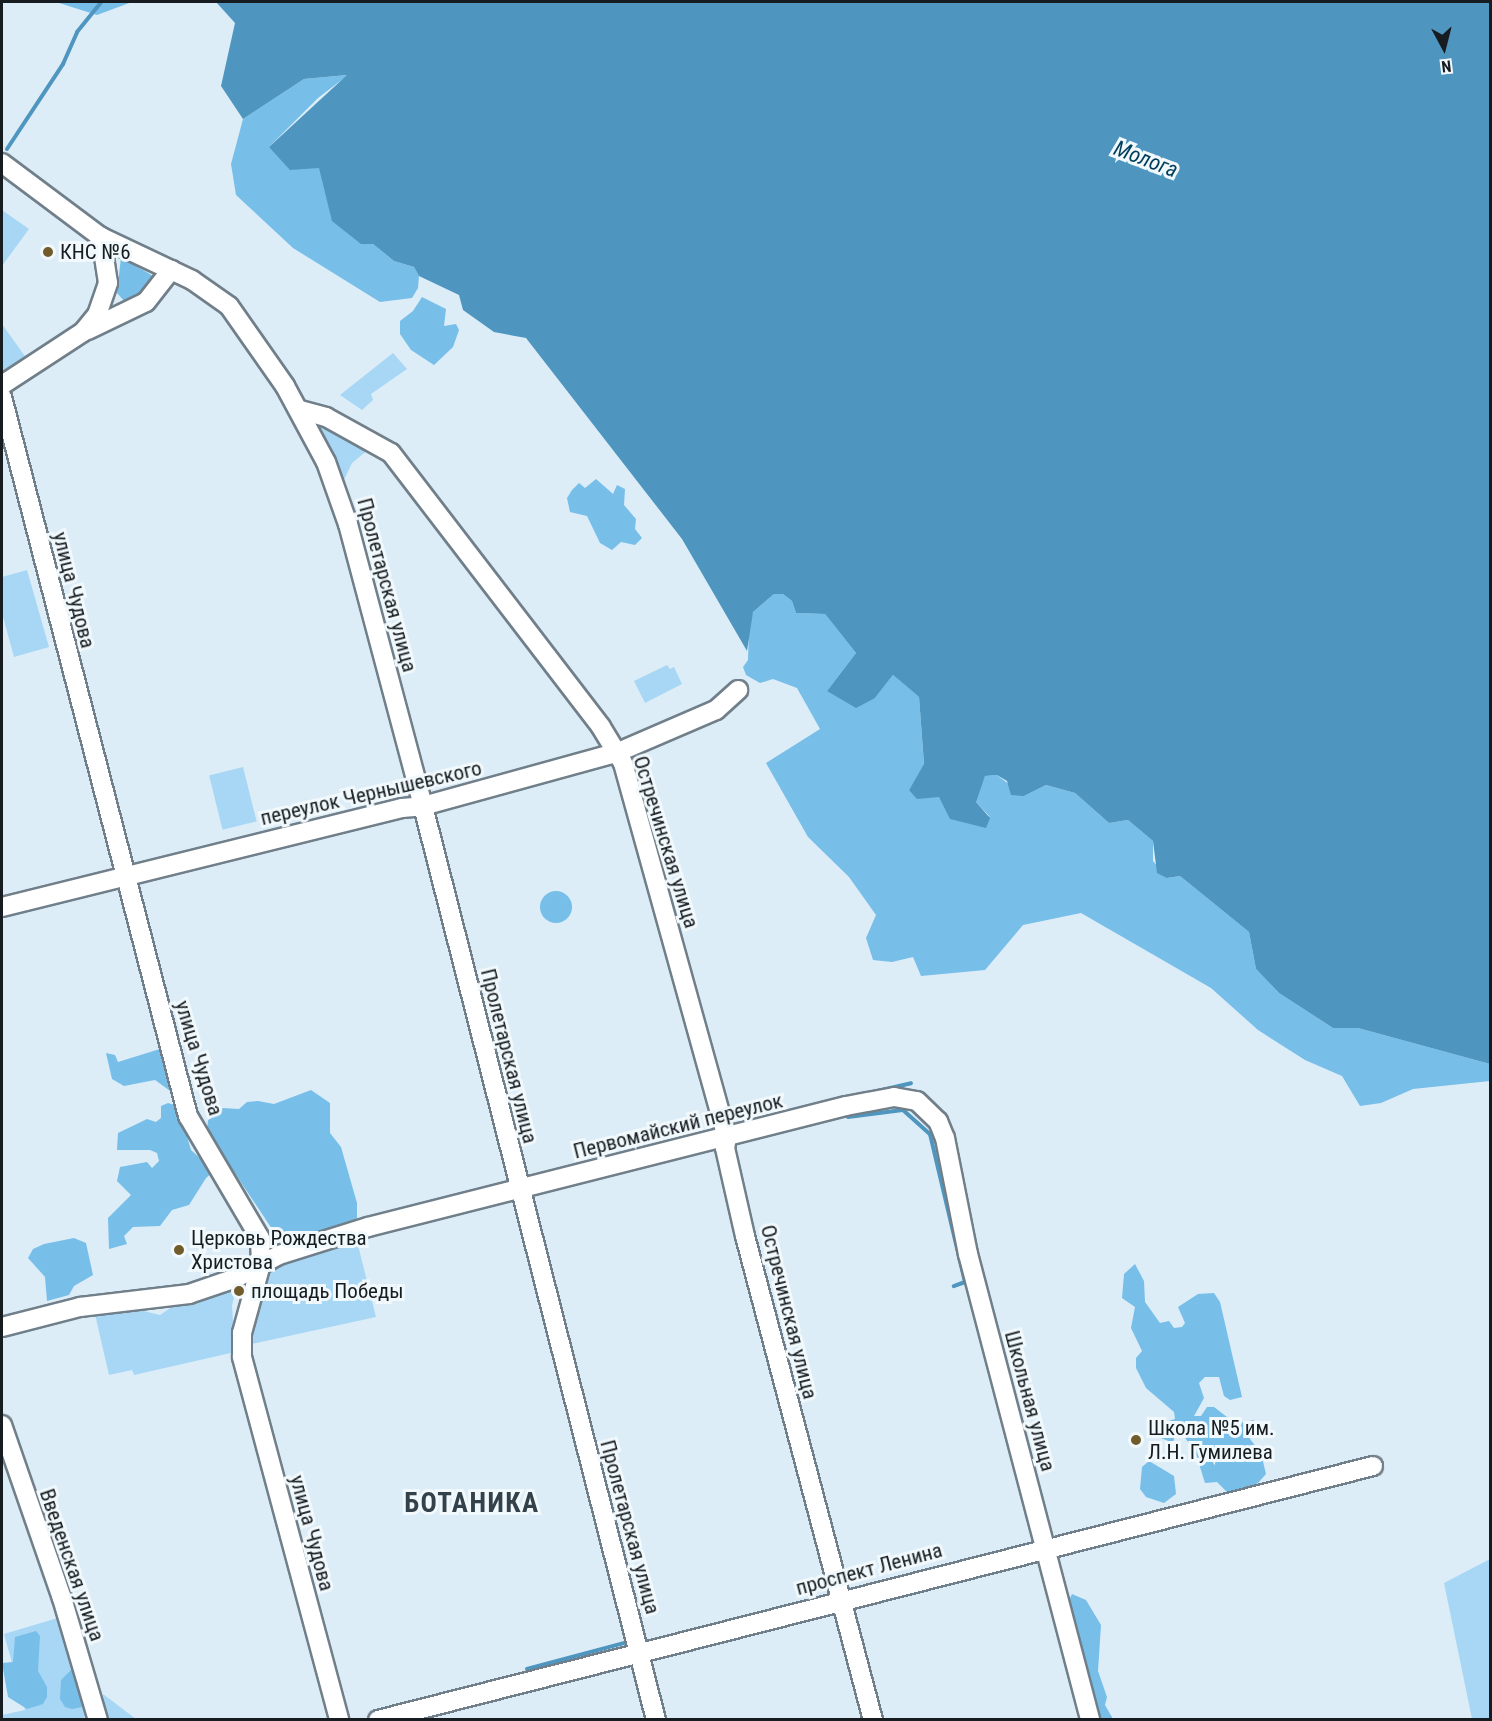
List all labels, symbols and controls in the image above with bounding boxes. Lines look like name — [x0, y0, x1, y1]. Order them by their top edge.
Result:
north arrow — [1414, 18, 1474, 78]
text: N — [1440, 56, 1452, 76]
water label: Молога — [1110, 135, 1182, 183]
place label: КНС №6 — [60, 239, 130, 265]
marker: КНС №6 — [41, 245, 55, 259]
street label: Пролетарская улица — [352, 495, 422, 675]
street label: улица Чудова — [47, 529, 101, 651]
street label: Остречинская улица — [628, 753, 704, 931]
street label: переулок Чернышевского — [258, 755, 484, 831]
street label: Пролетарская улица — [475, 966, 543, 1146]
street label: улица Чудова — [170, 997, 228, 1119]
street label: Первомайский переулок — [571, 1088, 785, 1164]
street label: Остречинская улица — [755, 1222, 823, 1402]
place label: Церковь Рождества Христова — [191, 1225, 367, 1275]
marker: Церковь Рождества Христова — [172, 1243, 186, 1257]
place label: площадь Победы — [251, 1278, 403, 1304]
marker: площадь Победы — [232, 1284, 246, 1298]
street label: Школьная улица — [999, 1328, 1061, 1474]
place label: Школа №5 им. Л.Н. Гумилева — [1148, 1415, 1275, 1465]
marker: Школа №5 им. Л.Н. Гумилева — [1129, 1433, 1143, 1447]
street label: Пролетарская улица — [595, 1437, 665, 1617]
street label: улица Чудова — [284, 1472, 340, 1594]
street label: Введенская улица — [34, 1486, 110, 1644]
district label: БОТАНИКА — [404, 1488, 540, 1520]
street label: проспект Ленина — [793, 1537, 945, 1601]

